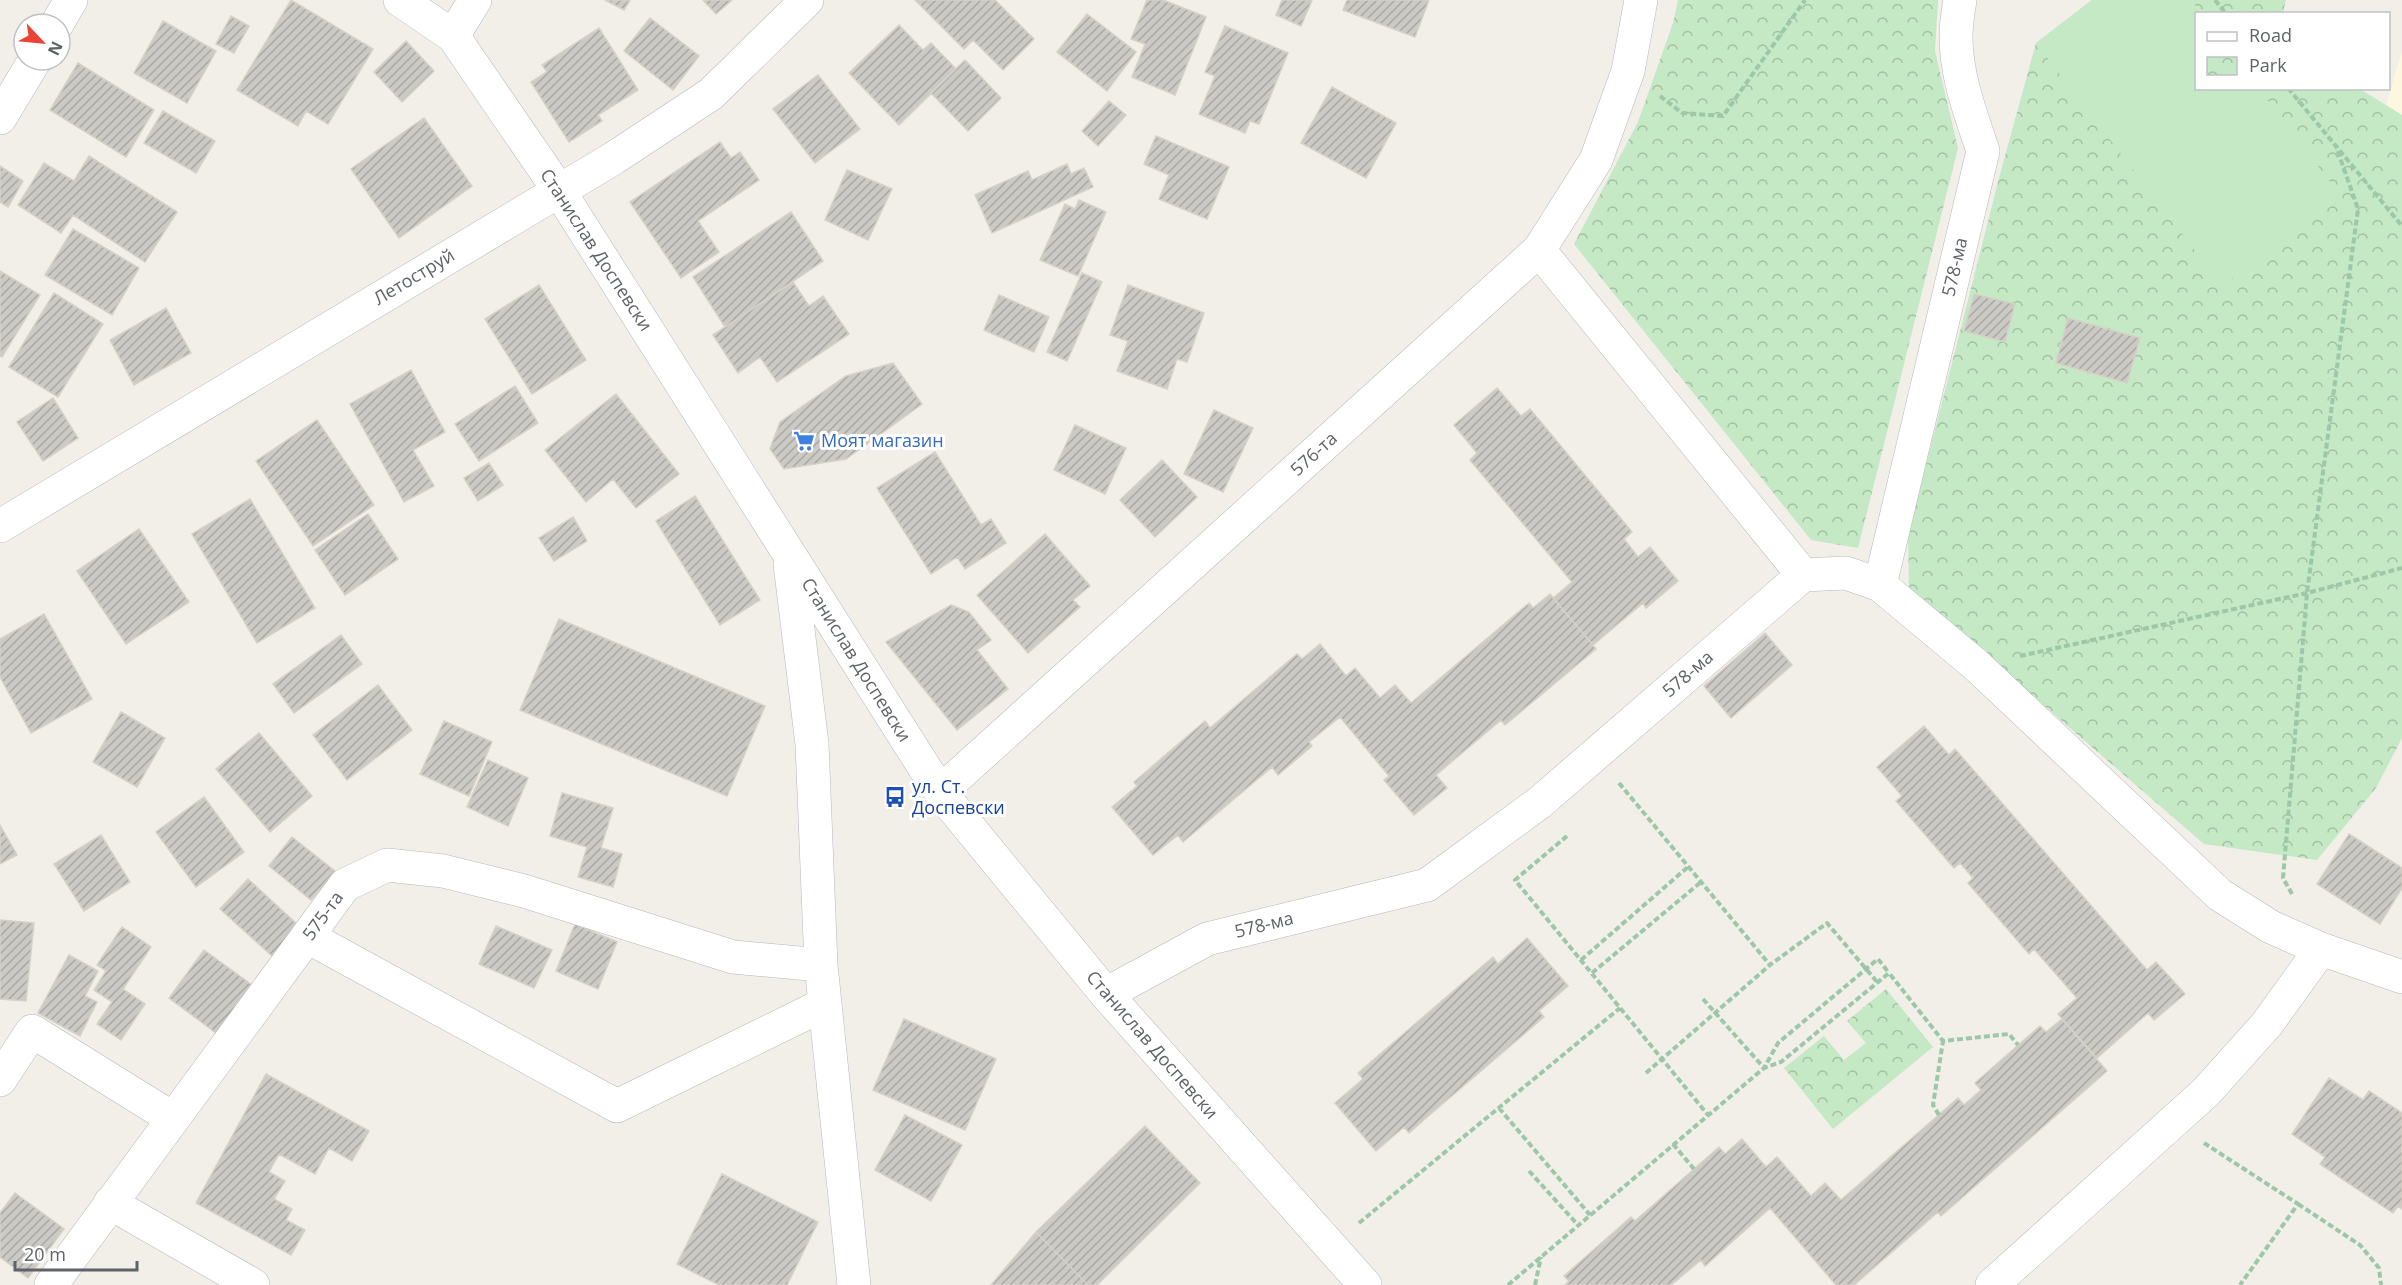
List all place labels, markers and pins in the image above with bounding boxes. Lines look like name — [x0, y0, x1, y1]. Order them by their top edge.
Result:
place label: Моят магазин — [821, 428, 944, 452]
supermarket icon: Моят магазин — [792, 429, 816, 453]
place label: ул. Ст. Доспевски — [912, 774, 1005, 819]
bus stop icon: ул. Ст. Доспевски — [883, 785, 907, 809]

